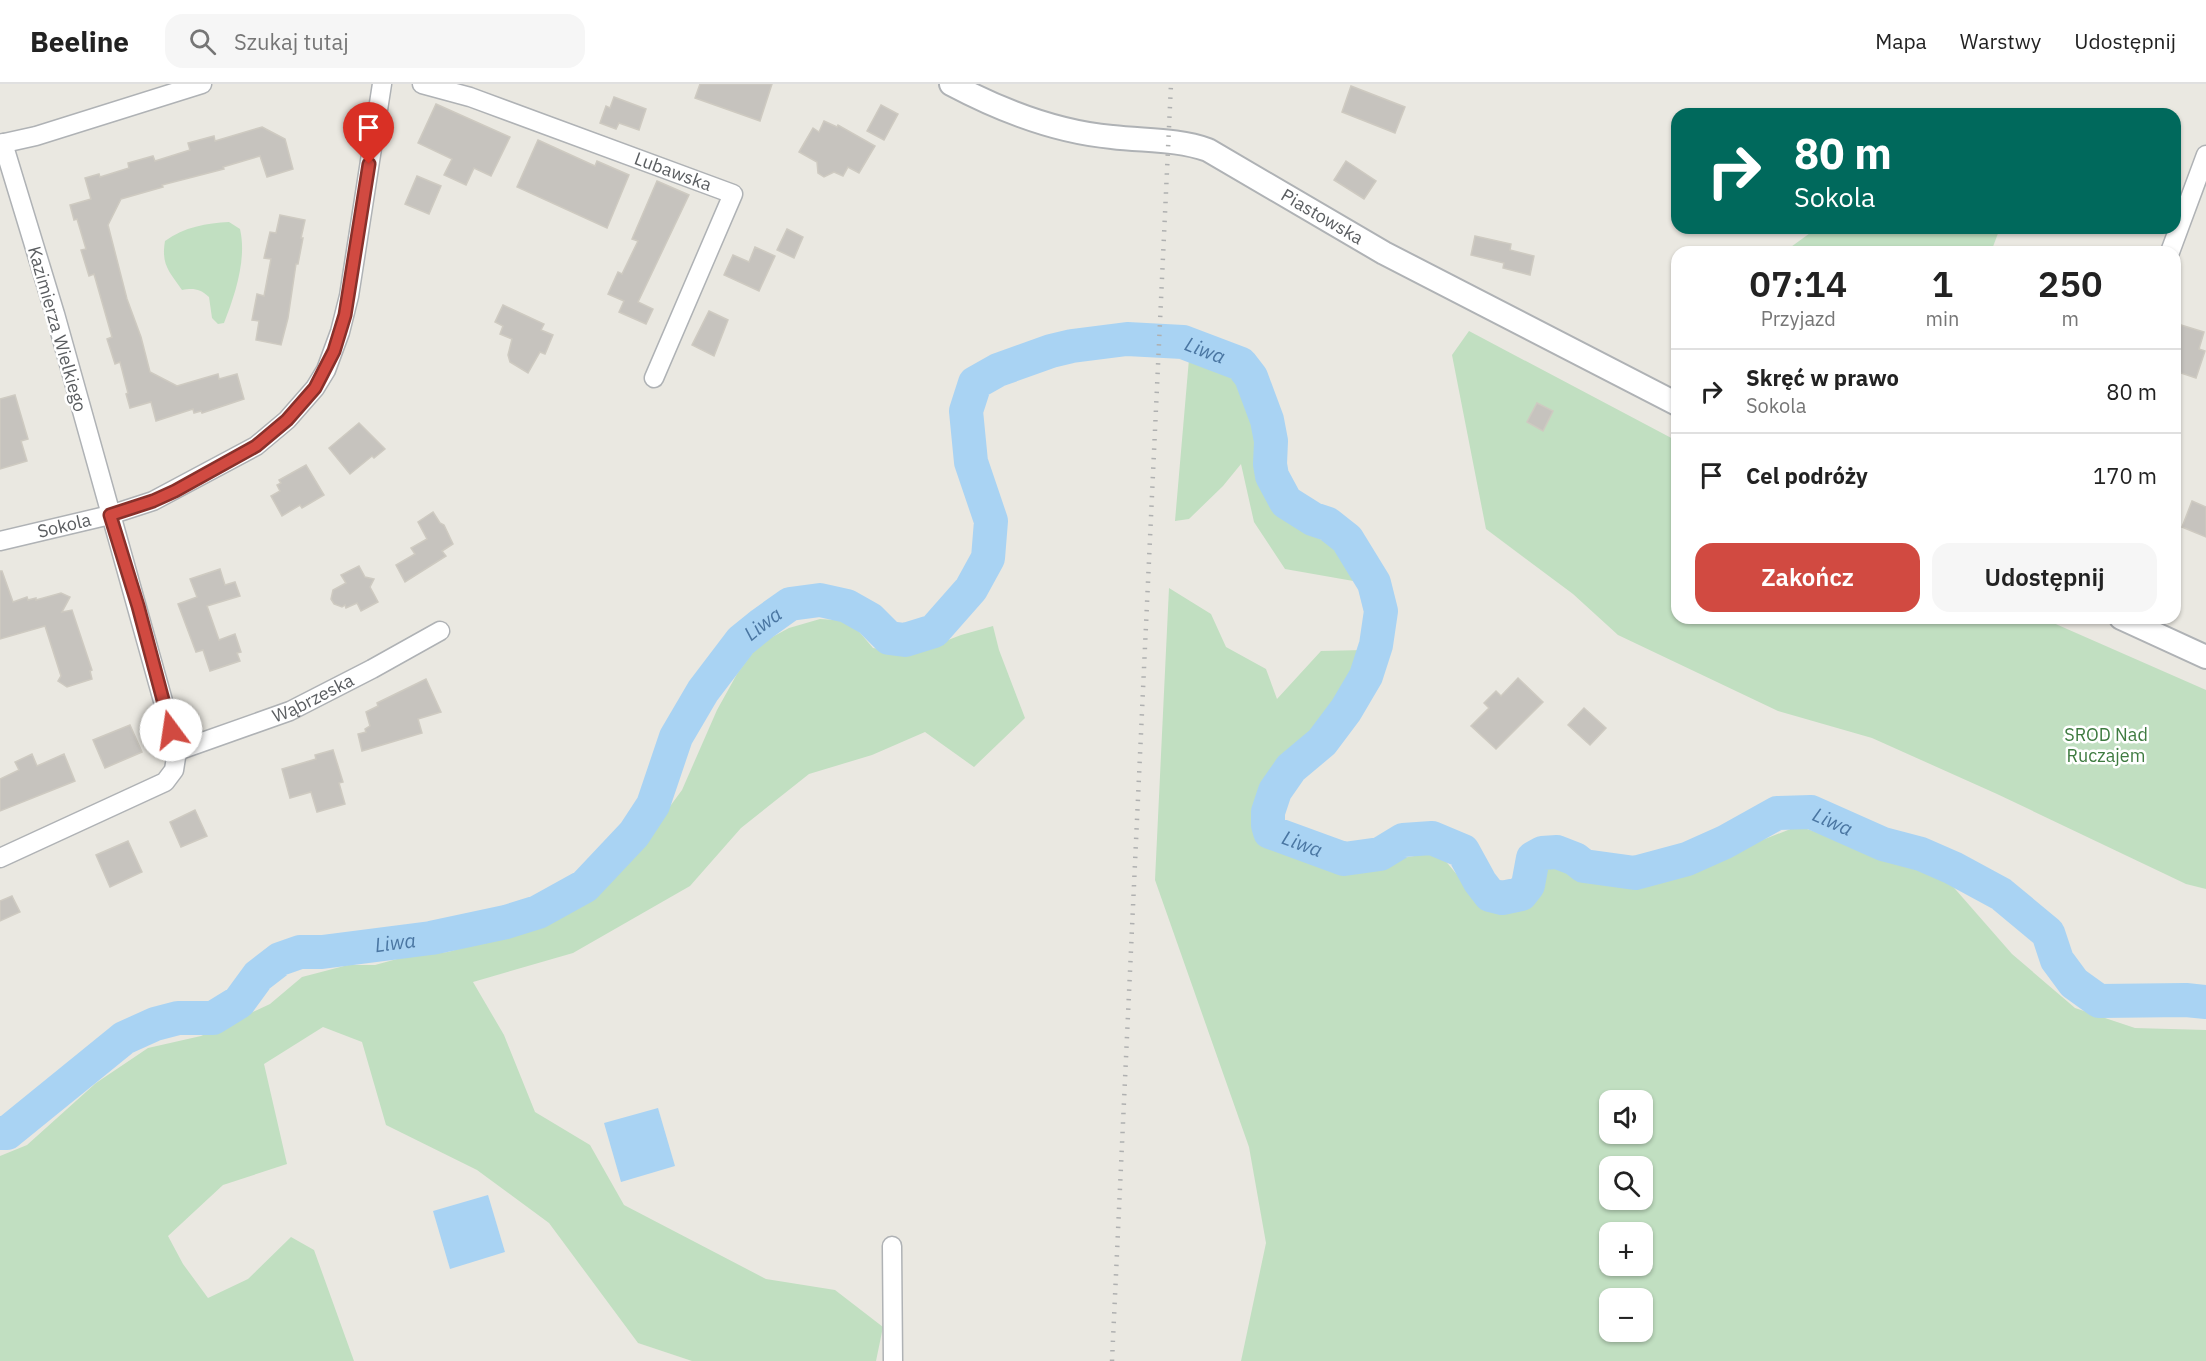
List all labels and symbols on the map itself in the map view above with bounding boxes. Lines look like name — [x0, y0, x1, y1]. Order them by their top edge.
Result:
pin — [343, 102, 394, 164]
street label: Lubawska — [631, 147, 715, 196]
street label: Piastowska — [1277, 183, 1368, 250]
street label: Kazimierza Wielkiego — [23, 243, 92, 414]
water label: Liwa — [1181, 330, 1229, 370]
street label: Sokola — [35, 508, 94, 543]
water label: Liwa — [738, 600, 787, 647]
street label: Wąbrzeska — [269, 668, 358, 727]
position arrow — [139, 698, 203, 762]
park label: SROD Nad Ruczajem — [2064, 723, 2148, 767]
water label: Liwa — [1809, 800, 1857, 842]
water label: Liwa — [1279, 824, 1327, 863]
water label: Liwa — [373, 926, 417, 958]

